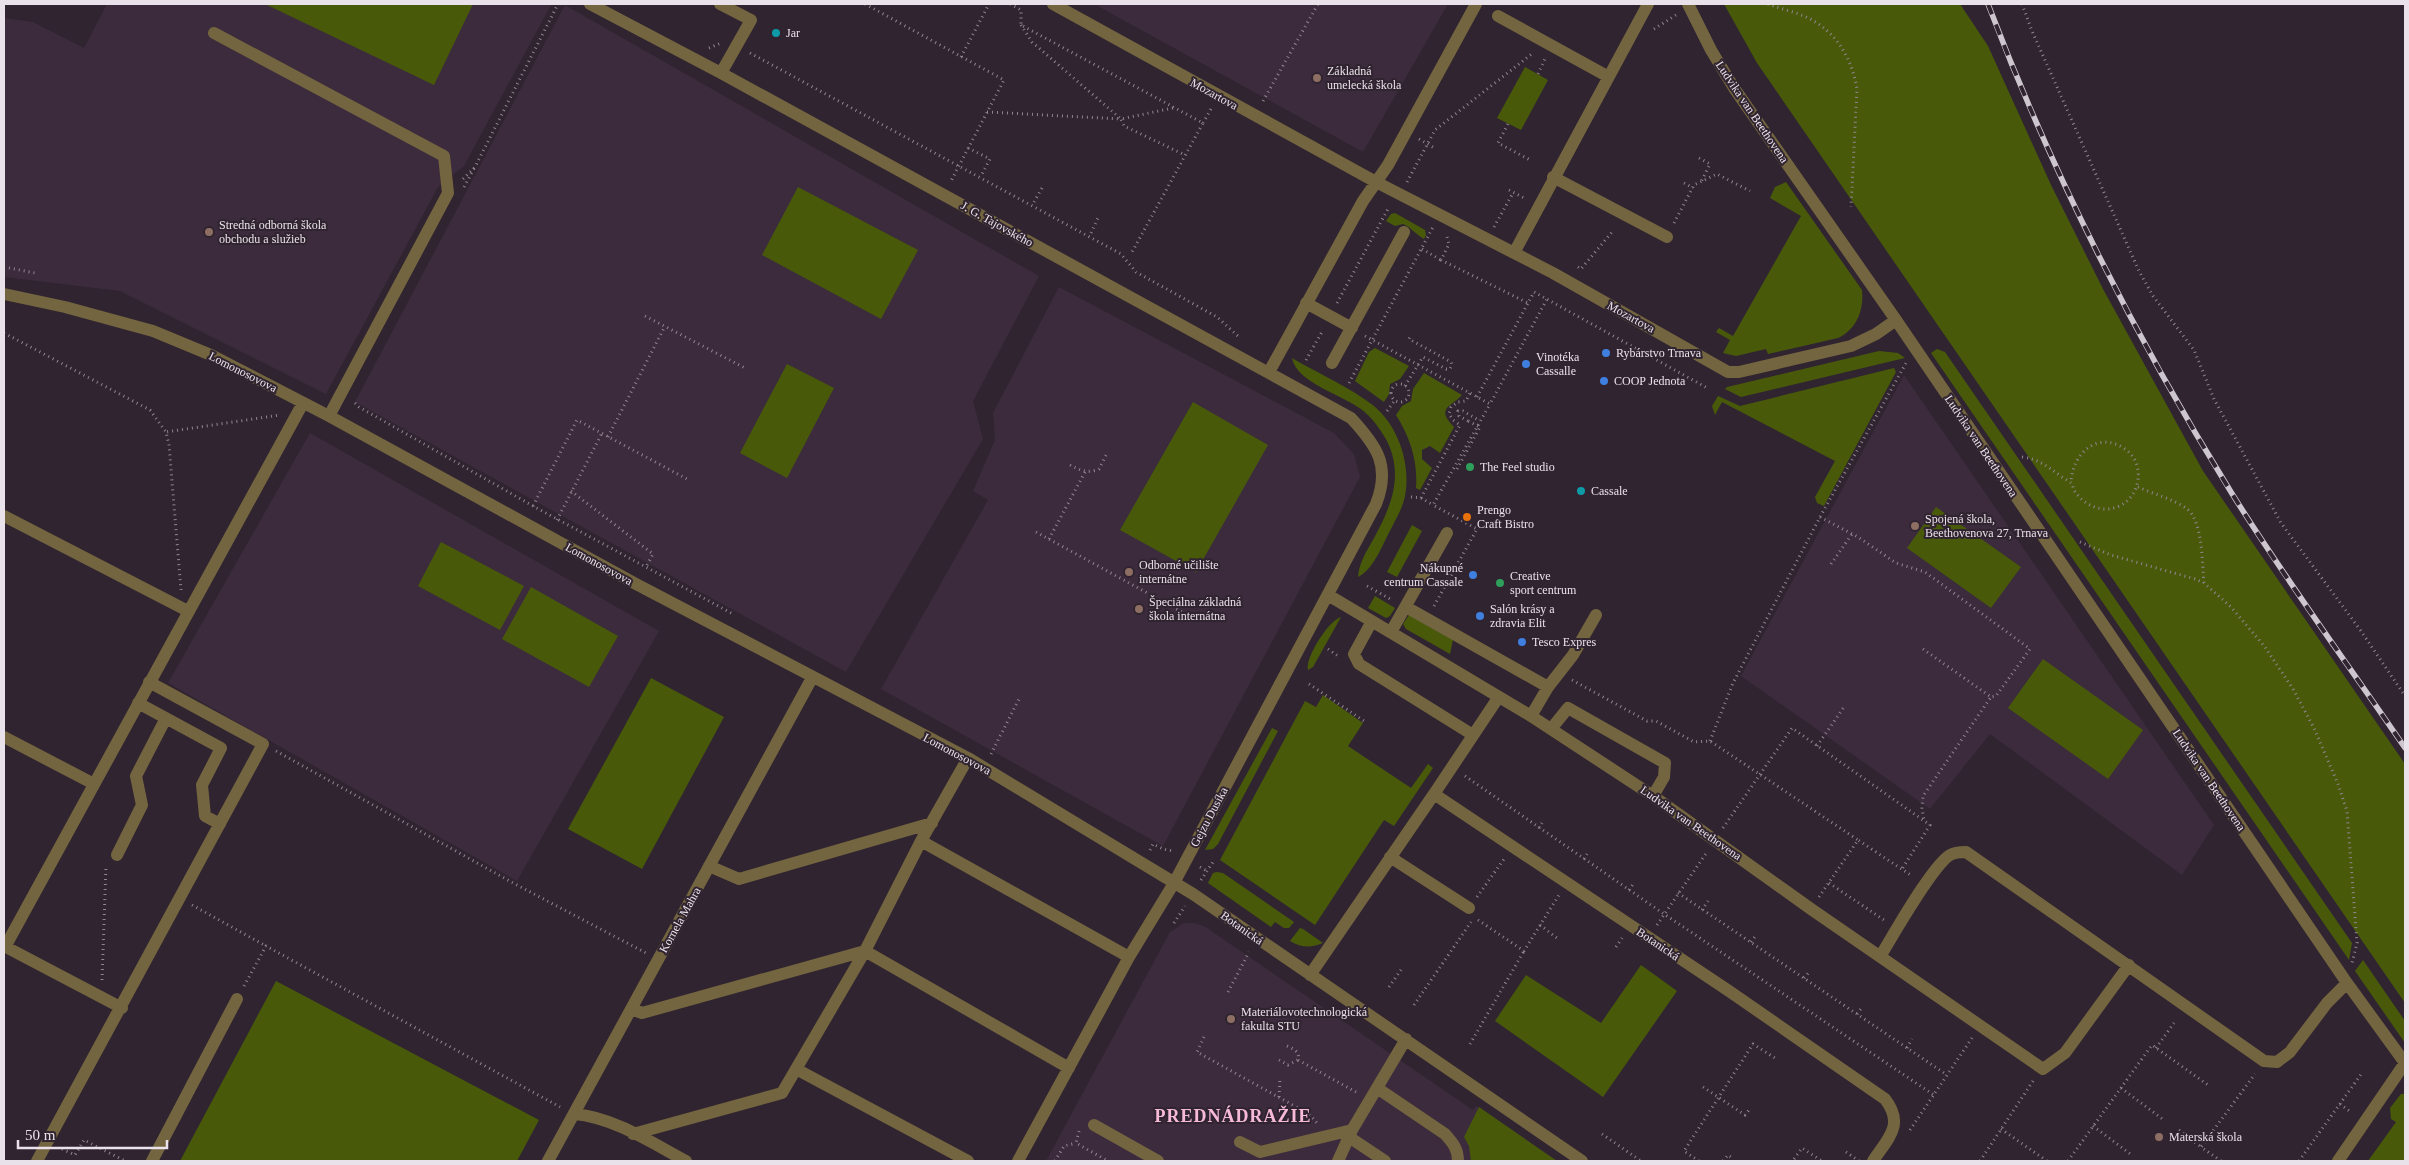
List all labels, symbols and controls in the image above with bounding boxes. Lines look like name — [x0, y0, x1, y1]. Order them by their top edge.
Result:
place label: Jar — [786, 26, 800, 40]
marker: Jar — [770, 27, 782, 39]
street label: Ludvika van Beethovena — [1713, 58, 1792, 166]
place label: Základná umelecká škola — [1327, 64, 1402, 92]
marker: Základná umelecká škola — [1311, 72, 1323, 84]
street label: Mozartova — [1188, 75, 1241, 113]
street label: J. G. Tajovského — [958, 198, 1036, 250]
place label: Stredná odborná škola obchodu a služieb — [219, 218, 327, 246]
marker: Stredná odborná škola obchodu a služieb — [203, 226, 215, 238]
street label: Mozartova — [1605, 298, 1658, 336]
place label: Rybárstvo Trnava — [1616, 346, 1702, 360]
marker: Rybárstvo Trnava — [1600, 347, 1612, 359]
street label: Lomonosovova — [207, 349, 280, 395]
place label: Vinotéka Cassalle — [1536, 350, 1580, 378]
marker: Vinotéka Cassalle — [1520, 358, 1532, 370]
place label: COOP Jednota — [1614, 374, 1686, 388]
marker: COOP Jednota — [1598, 375, 1610, 387]
street label: Ludvika van Beethovena — [1942, 392, 2021, 500]
place label: The Feel studio — [1480, 460, 1555, 474]
marker: The Feel studio — [1464, 461, 1476, 473]
place label: Cassale — [1591, 484, 1628, 498]
marker: Cassale — [1575, 485, 1587, 497]
place label: Prengo Craft Bistro — [1477, 503, 1534, 531]
marker: Prengo Craft Bistro — [1461, 511, 1473, 523]
place label: Spojená škola, Beethovenova 27, Trnava — [1925, 512, 2049, 540]
marker: Spojená škola, Beethovenova 27, Trnava — [1909, 520, 1921, 532]
street label: Lomonosovova — [563, 540, 636, 589]
place label: Odborné učilište internátne — [1139, 558, 1219, 586]
place label: Nákupné centrum Cassale — [1384, 561, 1463, 589]
marker: Odborné učilište internátne — [1123, 566, 1135, 578]
marker: Nákupné centrum Cassale — [1467, 569, 1479, 581]
place label: Creative sport centrum — [1510, 569, 1577, 597]
marker: Creative sport centrum — [1494, 577, 1506, 589]
place label: Špeciálna základná škola internátna — [1149, 595, 1242, 623]
place label: Salón krásy a zdravia Elit — [1490, 602, 1555, 630]
marker: Špeciálna základná škola internátna — [1133, 603, 1145, 615]
marker: Salón krásy a zdravia Elit — [1474, 610, 1486, 622]
place label: Tesco Expres — [1532, 635, 1596, 649]
marker: Tesco Expres — [1516, 636, 1528, 648]
street label: Ludvika van Beethovena — [2170, 726, 2249, 834]
street label: Lomonosovova — [921, 730, 994, 778]
street label: Ludvika van Beethovena — [1638, 783, 1745, 864]
street label: Gejzu Dusíka — [1187, 784, 1231, 849]
street label: Kornela Mahra — [656, 884, 704, 955]
street label: Botanická — [1218, 908, 1266, 948]
street label: Botanická — [1634, 925, 1683, 964]
place label: Materiálovotechnologická fakulta STU — [1241, 1005, 1368, 1033]
marker: Materiálovotechnologická fakulta STU — [1225, 1013, 1237, 1025]
district label: PREDNÁDRAŽIE — [1154, 1105, 1312, 1126]
scale bar — [18, 1118, 166, 1150]
text: 50 m — [25, 1127, 56, 1143]
place label: Materská škola — [2169, 1130, 2243, 1144]
marker: Materská škola — [2153, 1131, 2165, 1143]

